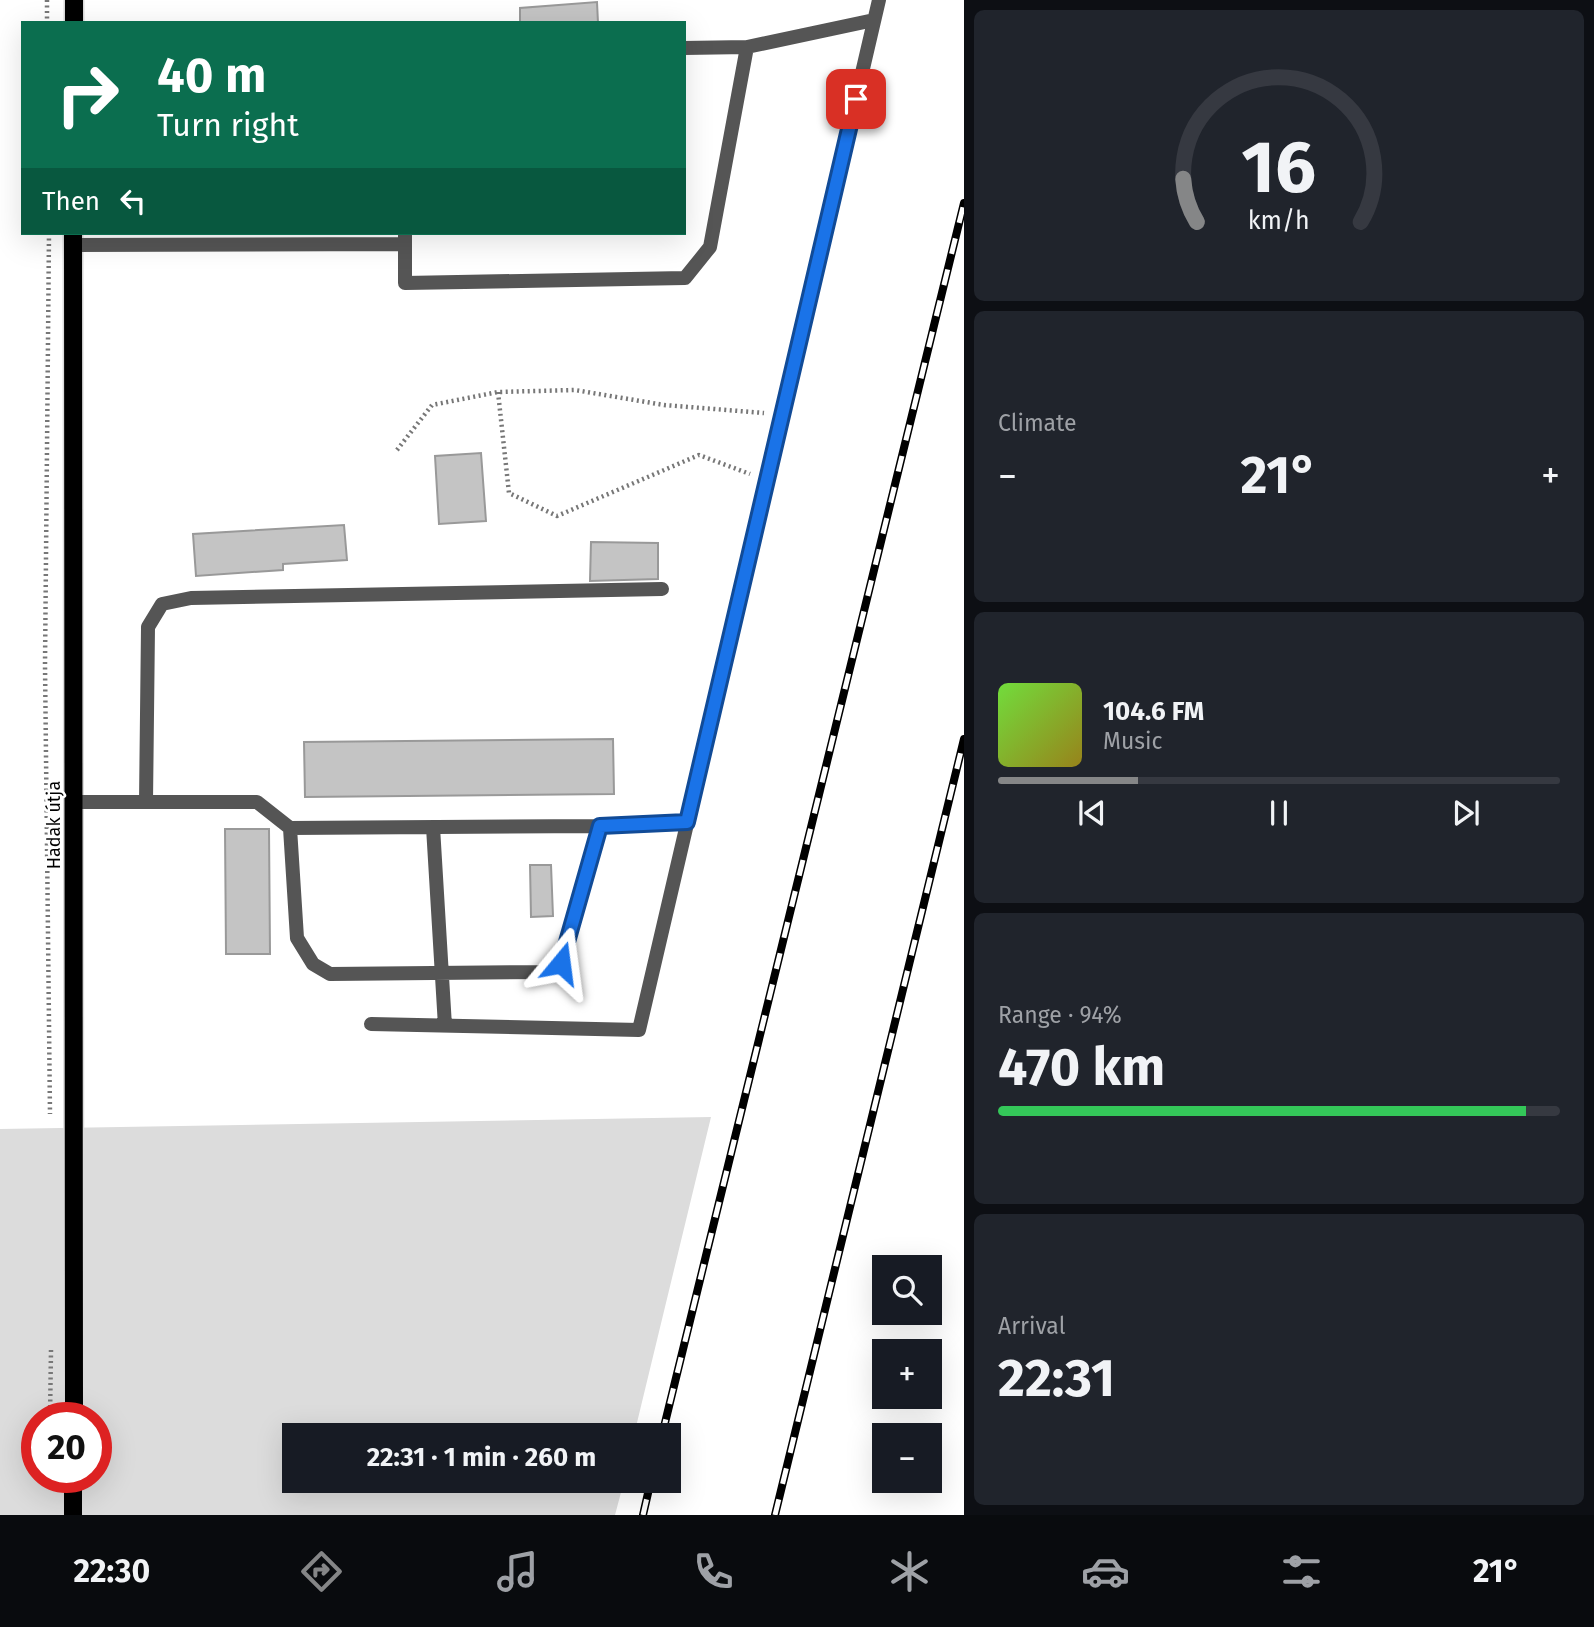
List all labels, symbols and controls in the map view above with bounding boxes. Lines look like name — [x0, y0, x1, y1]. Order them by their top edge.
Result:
text: 40 m — [157, 46, 266, 105]
icon: right — [42, 49, 133, 140]
pin — [826, 69, 886, 129]
icon: arrive — [837, 80, 875, 118]
text: Turn right — [157, 106, 299, 144]
text: 16 — [1242, 124, 1316, 211]
icon: left — [114, 182, 152, 220]
text: Then — [42, 186, 100, 217]
text: km/h — [1248, 205, 1310, 235]
text: Climate — [998, 409, 1077, 437]
text: 21° — [1241, 444, 1318, 507]
text: − — [998, 453, 1017, 499]
text: + — [1541, 453, 1560, 499]
text: 104.6 FM — [1103, 696, 1204, 727]
text: Music — [1103, 727, 1163, 755]
street label: Hadak útja — [43, 781, 65, 869]
icon: previous — [1073, 794, 1111, 832]
icon: pause — [1260, 794, 1298, 832]
icon: next — [1447, 794, 1485, 832]
position arrow — [524, 926, 598, 1000]
text: Range · 94% — [998, 1001, 1122, 1029]
text: 470 km — [998, 1036, 1165, 1099]
map controls — [872, 1255, 942, 1493]
button: search — [872, 1255, 942, 1325]
text: Arrival — [998, 1312, 1065, 1340]
button: + — [872, 1339, 942, 1409]
text: 22:31 — [998, 1347, 1115, 1410]
speed limit sign: 20 — [21, 1402, 112, 1493]
button: − — [872, 1423, 942, 1493]
text: 22:31 · 1 min · 260 m — [367, 1442, 596, 1473]
icon: directions — [297, 1547, 346, 1596]
icon: music — [493, 1547, 542, 1596]
icon: phone — [689, 1547, 738, 1596]
icon: climate — [885, 1547, 934, 1596]
icon: car — [1081, 1547, 1130, 1596]
icon: filters — [1277, 1547, 1326, 1596]
text: 22:30 — [73, 1552, 150, 1590]
text: 21° — [1473, 1552, 1520, 1590]

